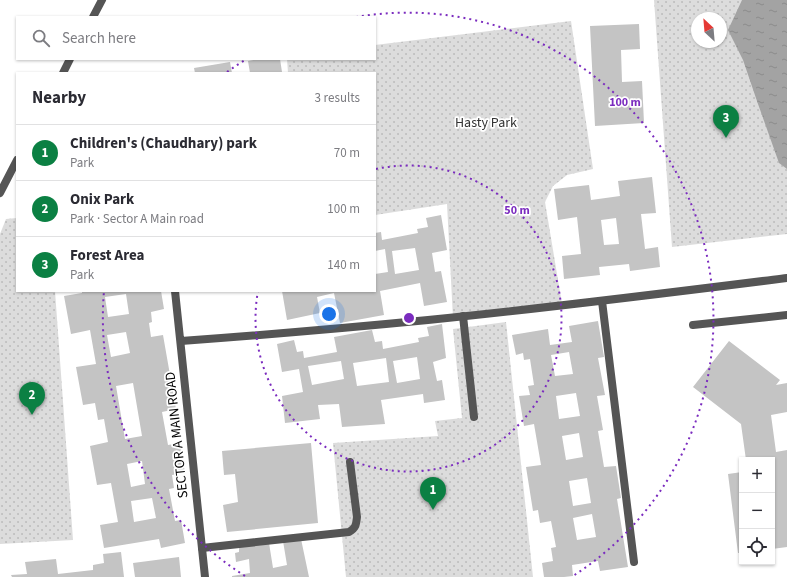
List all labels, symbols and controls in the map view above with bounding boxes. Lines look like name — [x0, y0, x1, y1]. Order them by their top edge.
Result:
north arrow — [691, 12, 727, 48]
search box — [16, 16, 376, 60]
icon: search — [30, 27, 52, 49]
text: Search here — [62, 28, 136, 49]
text: Nearby — [32, 86, 86, 110]
text: 3 results — [315, 89, 360, 107]
text: 100 m — [609, 94, 641, 111]
pin: 3 — [713, 105, 739, 138]
park label: Hasty Park — [455, 113, 517, 133]
text: Children's (Chaudhary) park — [70, 133, 257, 154]
text: 1 — [42, 144, 48, 162]
text: 70 m — [334, 144, 360, 162]
text: Park — [70, 154, 94, 172]
text: Onix Park — [70, 189, 134, 210]
text: 2 — [42, 200, 48, 218]
text: 100 m — [327, 200, 360, 218]
text: 50 m — [504, 202, 530, 219]
text: Park · Sector A Main road — [70, 210, 204, 228]
text: Forest Area — [70, 245, 145, 266]
text: 3 — [42, 256, 48, 274]
text: 140 m — [327, 256, 360, 274]
text: Park — [70, 266, 94, 284]
your location — [319, 304, 339, 324]
centre of rings — [402, 311, 416, 325]
street label: SECTOR A MAIN ROAD — [160, 371, 194, 499]
pin: 2 — [19, 382, 45, 415]
map controls — [739, 457, 775, 565]
button: + — [739, 457, 775, 493]
pin: 1 — [420, 477, 446, 510]
button: − — [739, 493, 775, 529]
button: locate — [739, 529, 775, 565]

